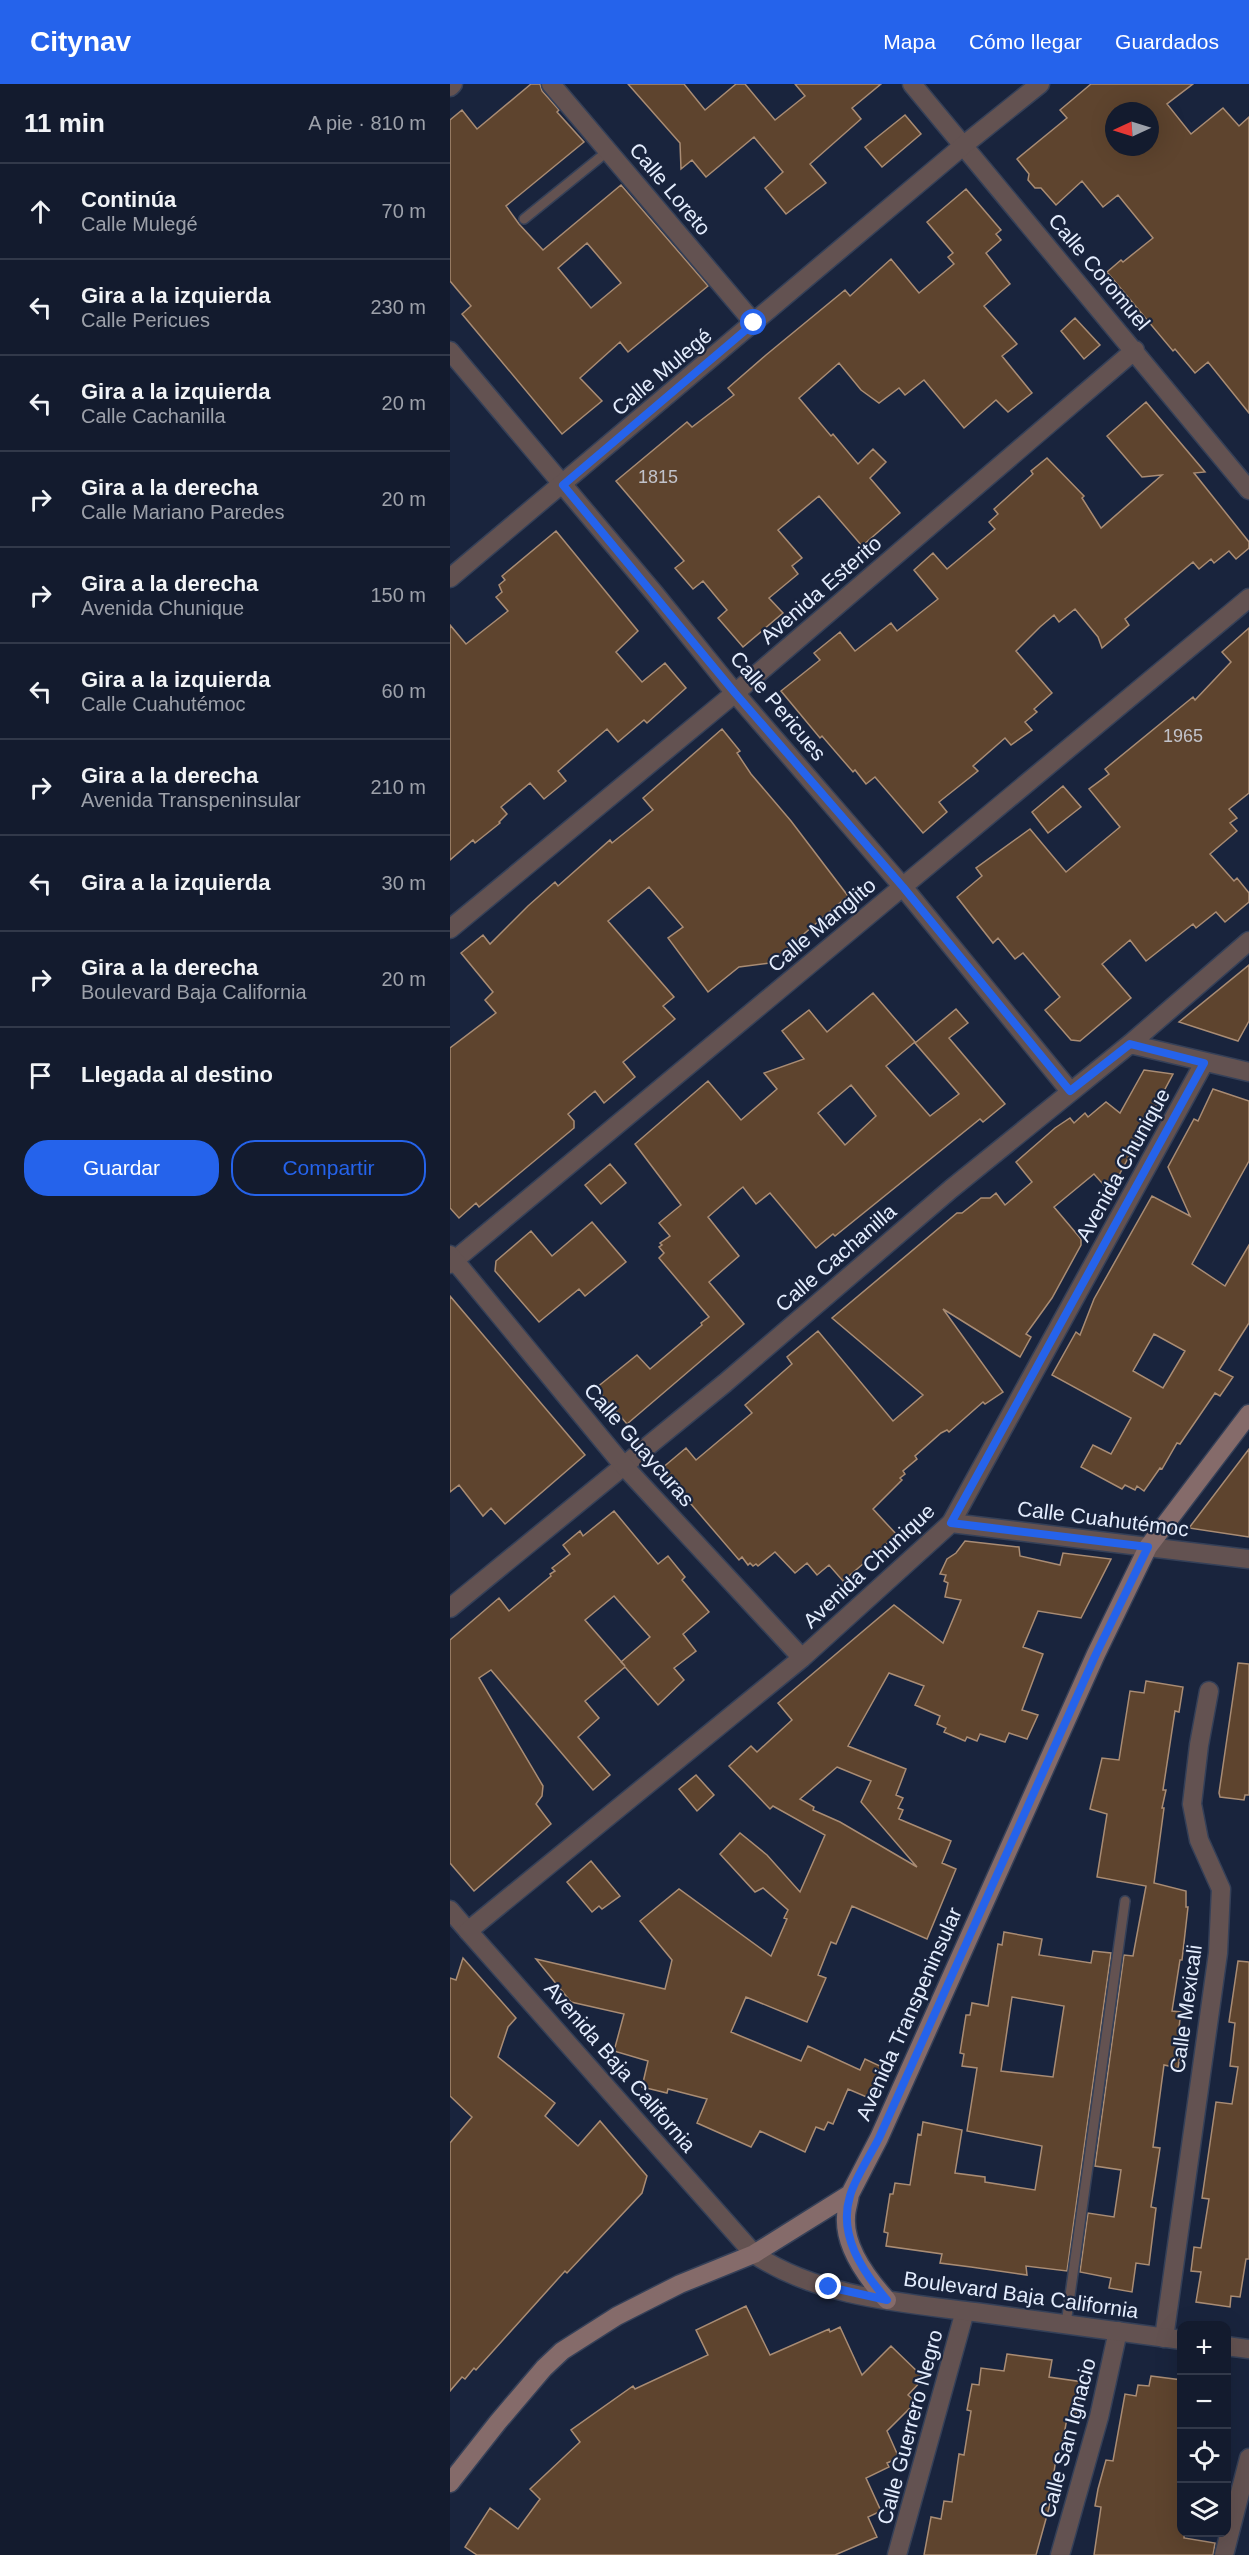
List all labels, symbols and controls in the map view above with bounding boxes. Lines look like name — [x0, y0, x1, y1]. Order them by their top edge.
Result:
text: Citynav — [30, 26, 131, 57]
text: Mapa — [883, 30, 936, 53]
text: Cómo llegar — [969, 30, 1082, 53]
text: Guardados — [1115, 30, 1219, 53]
north arrow — [1105, 102, 1159, 156]
text: 11 min — [24, 108, 105, 138]
text: A pie · 810 m — [308, 112, 426, 134]
street label: Calle Loreto — [625, 138, 716, 239]
text: Continúa — [81, 187, 176, 212]
icon: ahead — [24, 195, 57, 228]
text: 70 m — [382, 200, 426, 222]
street label: Calle Coromuel — [1044, 209, 1155, 335]
text: Calle Mulegé — [81, 213, 198, 235]
text: Gira a la izquierda — [81, 283, 271, 308]
icon: left — [24, 291, 57, 324]
text: 230 m — [370, 296, 426, 318]
text: Calle Pericues — [81, 309, 210, 331]
route start — [740, 309, 766, 335]
street label: Calle Mulegé — [607, 323, 716, 420]
text: Gira a la izquierda — [81, 379, 271, 404]
icon: left — [24, 387, 57, 420]
text: 20 m — [382, 392, 426, 414]
text: Calle Cachanilla — [81, 405, 226, 427]
house number: 1815 — [638, 467, 678, 487]
text: Gira a la derecha — [81, 475, 258, 500]
icon: right — [24, 483, 57, 516]
text: 20 m — [382, 488, 426, 510]
text: Calle Mariano Paredes — [81, 501, 284, 523]
street label: Avenida Esterito — [756, 531, 886, 648]
text: Gira a la derecha — [81, 571, 258, 596]
icon: right — [24, 579, 57, 612]
text: 150 m — [370, 584, 426, 606]
text: Avenida Chunique — [81, 597, 244, 619]
street label: Calle Pericues — [726, 646, 831, 765]
text: Gira a la izquierda — [81, 667, 271, 692]
icon: left — [24, 675, 57, 708]
text: 60 m — [382, 680, 426, 702]
text: Calle Cuahutémoc — [81, 693, 246, 715]
house number: 1965 — [1163, 726, 1203, 746]
text: Gira a la derecha — [81, 763, 258, 788]
icon: right — [24, 771, 57, 804]
text: 210 m — [370, 776, 426, 798]
text: Avenida Transpeninsular — [81, 789, 301, 811]
icon: left — [24, 867, 57, 900]
text: Gira a la izquierda — [81, 870, 271, 895]
text: 30 m — [382, 872, 426, 894]
street label: Calle Manglito — [763, 873, 880, 976]
text: Gira a la derecha — [81, 955, 258, 980]
icon: right — [24, 963, 57, 996]
text: 20 m — [382, 968, 426, 990]
text: Boulevard Baja California — [81, 981, 307, 1003]
icon: arrive — [24, 1059, 57, 1092]
text: Llegada al destino — [81, 1062, 273, 1087]
street label: Avenida Chunique — [1071, 1084, 1174, 1245]
button: Guardar — [24, 1140, 219, 1196]
button: Compartir — [231, 1140, 426, 1196]
street label: Calle Cachanilla — [771, 1199, 901, 1316]
street label: Calle Guaycuras — [580, 1379, 699, 1511]
street label: Calle Cuahutémoc — [1016, 1497, 1190, 1540]
street label: Avenida Chunique — [798, 1499, 939, 1632]
street label: Avenida Transpeninsular — [851, 1904, 966, 2124]
street label: Calle Mexicali — [1165, 1943, 1206, 2075]
street label: Avenida Baja California — [540, 1977, 701, 2157]
street label: Boulevard Baja California — [902, 2267, 1140, 2322]
route end — [815, 2273, 841, 2299]
map controls — [1177, 2321, 1231, 2537]
button: + — [1177, 2321, 1231, 2375]
street label: Calle Guerrero Negro — [872, 2327, 947, 2527]
street label: Calle San Ignacio — [1035, 2355, 1100, 2520]
button: − — [1177, 2375, 1231, 2429]
button: locate — [1177, 2429, 1231, 2483]
button: layers — [1177, 2483, 1231, 2537]

